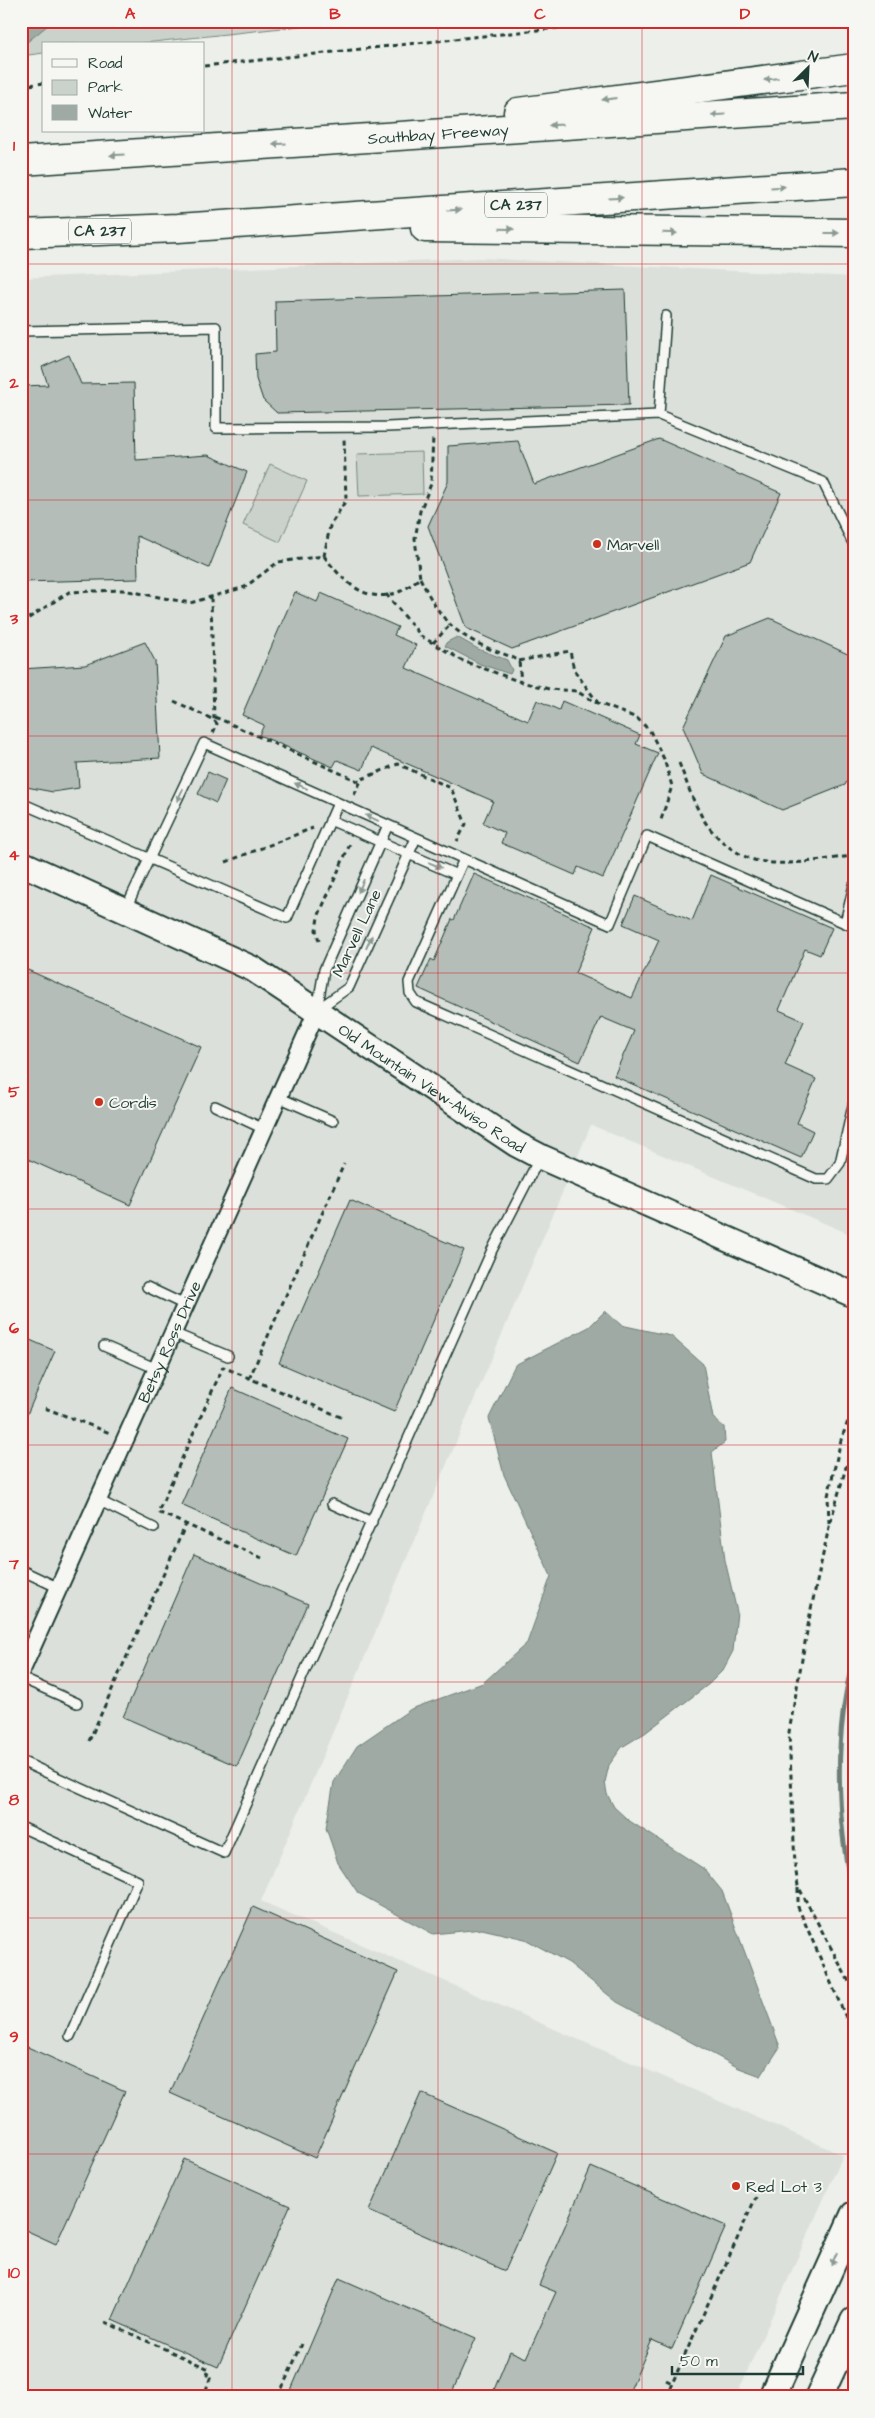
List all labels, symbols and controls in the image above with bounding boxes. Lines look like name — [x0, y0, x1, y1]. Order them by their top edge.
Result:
text: A — [125, 3, 136, 25]
text: B — [329, 3, 341, 25]
text: C — [534, 3, 546, 25]
text: D — [740, 3, 751, 25]
legend — [42, 42, 205, 132]
north arrow — [782, 42, 832, 92]
text: N — [805, 46, 821, 68]
text: Road — [88, 53, 123, 74]
one-way arrow — [762, 75, 778, 83]
text: Park — [88, 77, 123, 98]
one-way arrow — [601, 95, 617, 103]
text: Water — [88, 103, 132, 124]
one-way arrow — [710, 111, 726, 119]
street label: Southbay Freeway — [367, 119, 510, 150]
one-way arrow — [547, 122, 563, 130]
text: 1 — [13, 135, 16, 157]
one-way arrow — [271, 140, 287, 148]
one-way arrow — [109, 151, 125, 159]
one-way arrow — [771, 183, 787, 191]
road number: CA 237 — [485, 192, 547, 218]
one-way arrow — [608, 194, 624, 202]
one-way arrow — [446, 205, 462, 213]
road number: CA 237 — [69, 218, 131, 244]
one-way arrow — [499, 225, 515, 233]
one-way arrow — [662, 229, 678, 237]
one-way arrow — [824, 229, 840, 237]
text: 2 — [8, 372, 19, 394]
place label: Marvell — [607, 534, 659, 556]
marker: Marvell — [591, 538, 603, 550]
text: 3 — [9, 608, 19, 630]
one-way arrow — [294, 782, 308, 790]
one-way arrow — [176, 788, 184, 802]
one-way arrow — [365, 814, 379, 822]
text: 4 — [9, 844, 20, 866]
one-way arrow — [428, 862, 442, 870]
one-way arrow — [356, 879, 364, 893]
street label: Marvell Lane — [327, 886, 387, 981]
one-way arrow — [365, 935, 373, 949]
street label: Old Mountain View-Alviso Road — [334, 1019, 529, 1159]
text: 5 — [8, 1081, 20, 1103]
place label: Cordis — [109, 1092, 157, 1114]
marker: Cordis — [93, 1096, 105, 1108]
street label: Betsy Ross Drive — [133, 1277, 207, 1406]
text: 6 — [9, 1317, 19, 1339]
text: 7 — [8, 1553, 19, 1575]
text: 8 — [9, 1789, 20, 1811]
text: 9 — [9, 2026, 19, 2048]
place label: Red Lot 3 — [746, 2176, 822, 2198]
marker: Red Lot 3 — [730, 2180, 742, 2192]
one-way arrow — [829, 2252, 837, 2266]
text: 10 — [8, 2262, 20, 2284]
scale bar — [672, 2343, 804, 2375]
text: 50 m — [680, 2351, 718, 2372]

